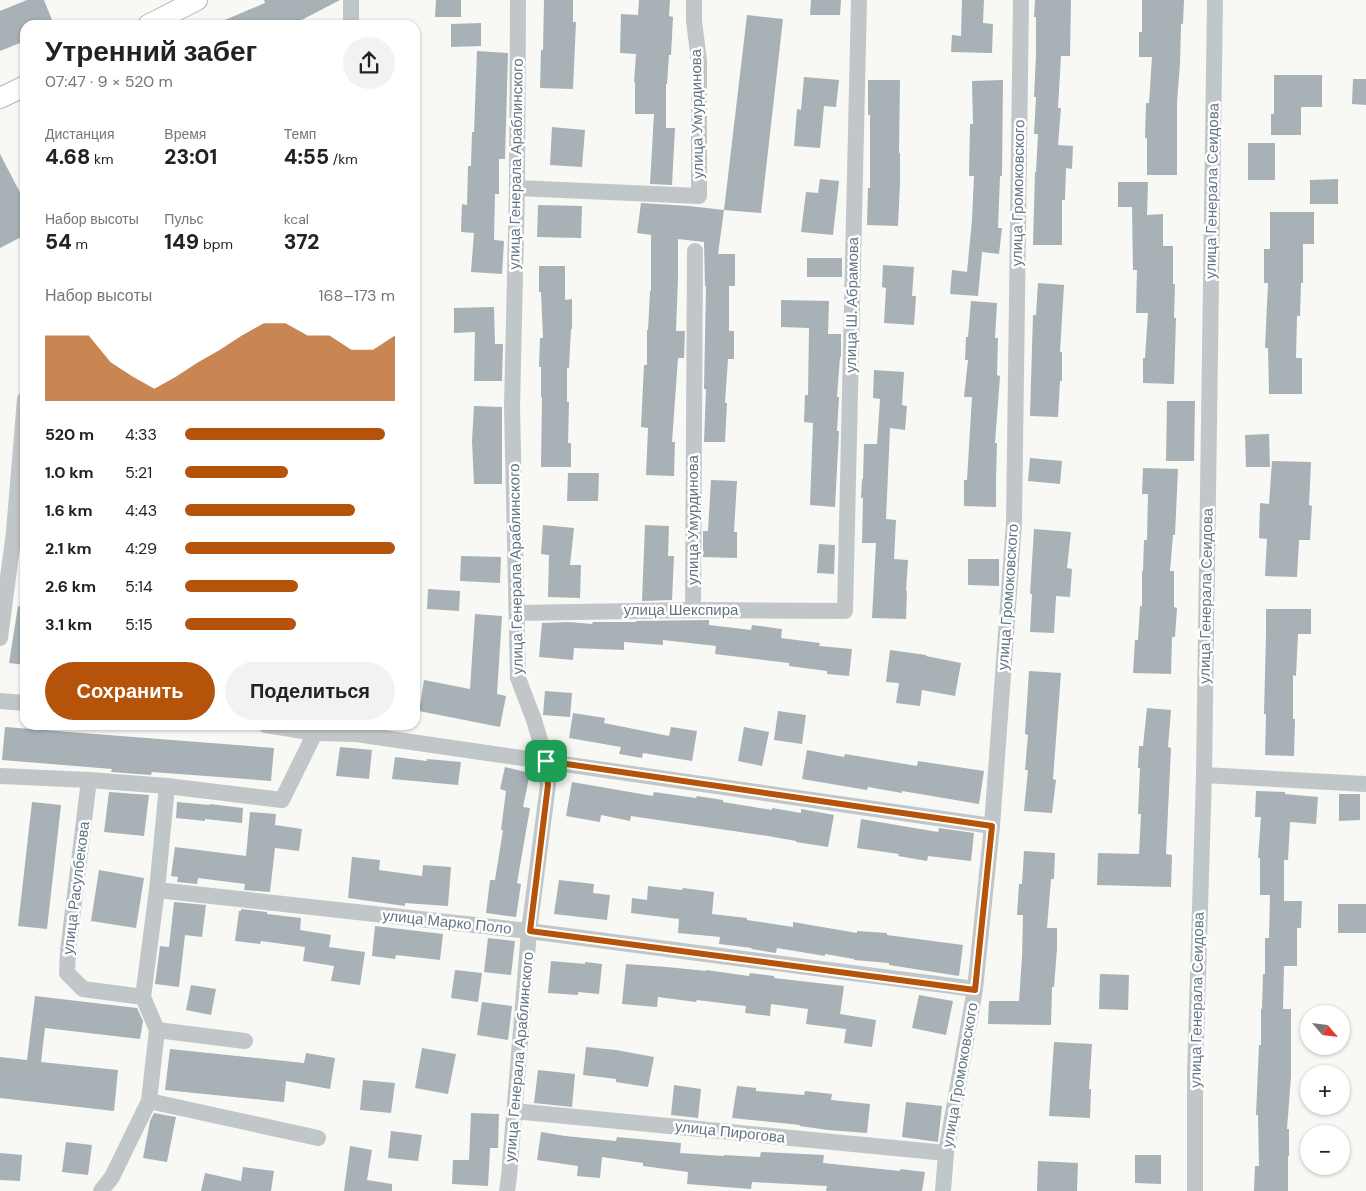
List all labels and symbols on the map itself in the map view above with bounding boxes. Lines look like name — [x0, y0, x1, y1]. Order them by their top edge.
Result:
street label: улица Умурдинова — [686, 48, 708, 179]
street label: улица Генерала Араблинского — [504, 58, 528, 270]
street label: улица Генерала Сеидова — [1200, 102, 1224, 279]
street label: улица Громоковского — [1007, 119, 1029, 267]
street label: улица Ш. Абрамова — [841, 236, 863, 373]
street label: улица Умурдинова — [683, 454, 703, 585]
street label: улица Генерала Араблинского — [504, 463, 528, 675]
street label: улица Генерала Сеидова — [1194, 507, 1218, 684]
street label: улица Громоковского — [993, 523, 1023, 671]
street label: улица Шекспира — [624, 600, 739, 620]
pin — [525, 740, 567, 782]
street label: улица Расулбекова — [58, 819, 94, 956]
street label: улица Марко Поло — [381, 905, 513, 939]
street label: улица Генерала Сеидова — [1185, 911, 1209, 1088]
street label: улица Генерала Араблинского — [500, 951, 538, 1163]
street label: улица Громоковского — [937, 1001, 983, 1149]
north arrow — [1300, 1005, 1350, 1055]
street label: улица Пирогова — [674, 1116, 787, 1148]

